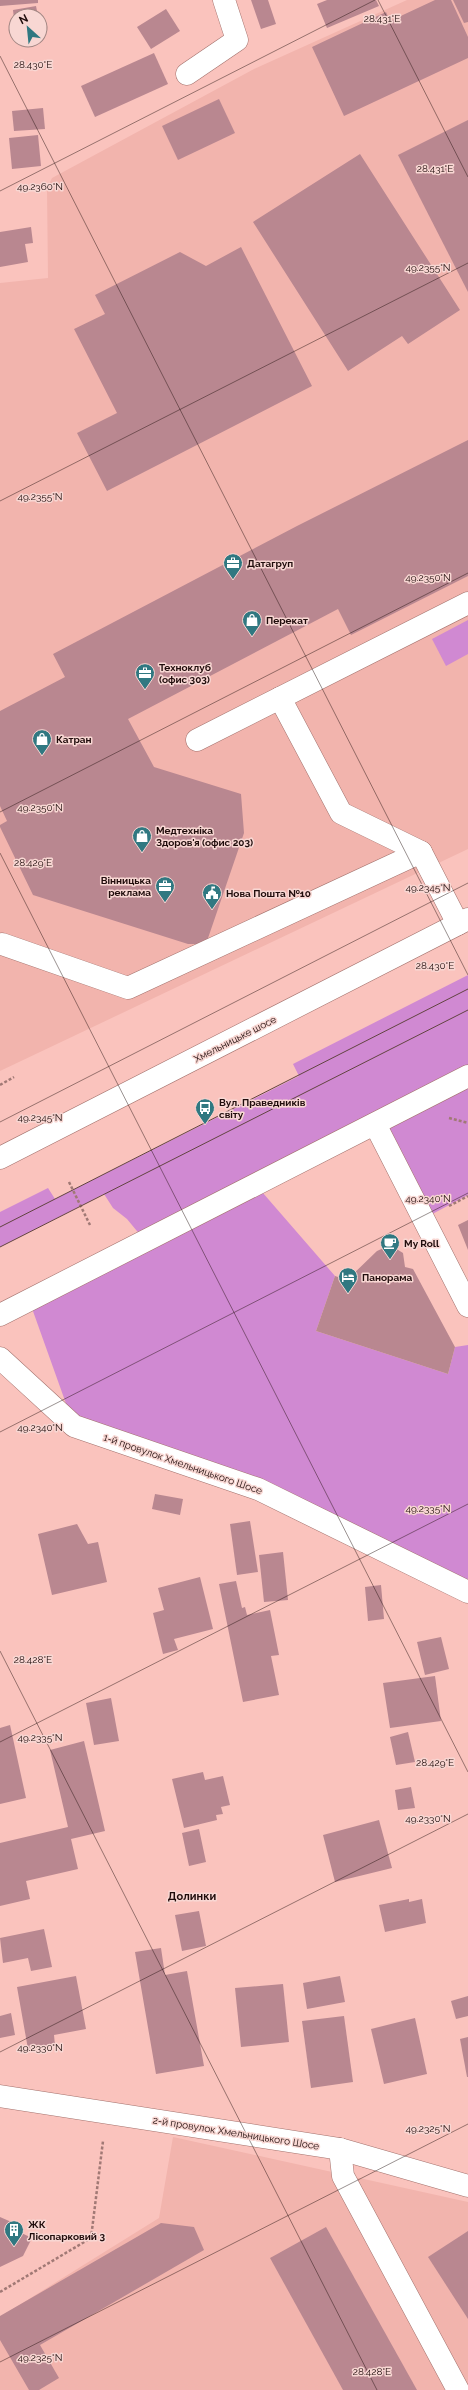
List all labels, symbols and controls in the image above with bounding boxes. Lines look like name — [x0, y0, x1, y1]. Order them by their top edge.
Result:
north arrow — [8, 8, 48, 48]
text: N — [17, 12, 30, 27]
text: 28.431°E — [364, 13, 400, 24]
text: 28.430°E — [14, 59, 52, 70]
text: 28.431°E — [417, 163, 453, 174]
text: 49.2360°N — [17, 181, 63, 192]
text: 49.2355°N — [405, 262, 451, 273]
text: 49.2355°N — [17, 491, 63, 502]
office icon: Датагруп — [222, 552, 244, 580]
place label: Датагруп — [247, 558, 293, 569]
text: 49.2350°N — [405, 572, 451, 583]
shop icon: Перекат — [241, 609, 263, 637]
place label: Перекат — [266, 615, 308, 626]
office icon: Техноклуб (офис 303) — [134, 662, 156, 690]
place label: Техноклуб (офис 303) — [159, 662, 211, 685]
shop icon: Катран — [31, 728, 53, 756]
place label: Катран — [56, 734, 92, 745]
text: 49.2350°N — [17, 802, 63, 813]
shop icon: Медтехніка Здоров'я (офис 203) — [131, 825, 153, 853]
place label: Медтехніка Здоров'я (офис 203) — [156, 825, 253, 848]
text: 28.429°E — [14, 857, 52, 868]
place label: Вінницька реклама — [101, 875, 151, 898]
office icon: Вінницька реклама — [154, 875, 176, 903]
public building icon: Нова Пошта №10 — [201, 882, 223, 910]
text: 49.2345°N — [405, 882, 451, 893]
place label: Нова Пошта №10 — [226, 888, 311, 899]
text: 28.430°E — [416, 960, 454, 971]
street label: Хмельницьке шосе — [192, 1013, 278, 1065]
bus stop icon: Вул. Праведників світу — [194, 1097, 216, 1125]
place label: Вул. Праведників світу — [219, 1097, 306, 1120]
text: 49.2345°N — [17, 1112, 63, 1123]
text: 49.2340°N — [405, 1193, 451, 1204]
cafe icon: My Roll — [379, 1232, 401, 1260]
place label: My Roll — [404, 1238, 440, 1249]
hotel icon: Панорама — [337, 1266, 359, 1294]
place label: Панорама — [362, 1272, 412, 1283]
text: 49.2340°N — [17, 1422, 63, 1433]
street label: 1-й провулок Хмельницького Шосе — [102, 1432, 264, 1496]
text: 49.2335°N — [406, 1503, 450, 1514]
text: 28.428°E — [14, 1654, 52, 1665]
text: 49.2335°N — [18, 1732, 62, 1743]
text: 28.429°E — [416, 1757, 454, 1768]
text: 49.2330°N — [405, 1813, 451, 1824]
district label: Долинки — [168, 1890, 216, 1903]
text: 49.2330°N — [17, 2042, 63, 2053]
street label: 2-й провулок Хмельницького Шосе — [152, 2114, 320, 2152]
text: 49.2325°N — [406, 2123, 450, 2134]
building icon: ЖК Лісопарковий 3 — [3, 2219, 25, 2247]
place label: ЖК Лісопарковий 3 — [28, 2219, 105, 2242]
text: 49.2325°N — [18, 2352, 62, 2363]
text: 28.428°E — [353, 2366, 391, 2377]

